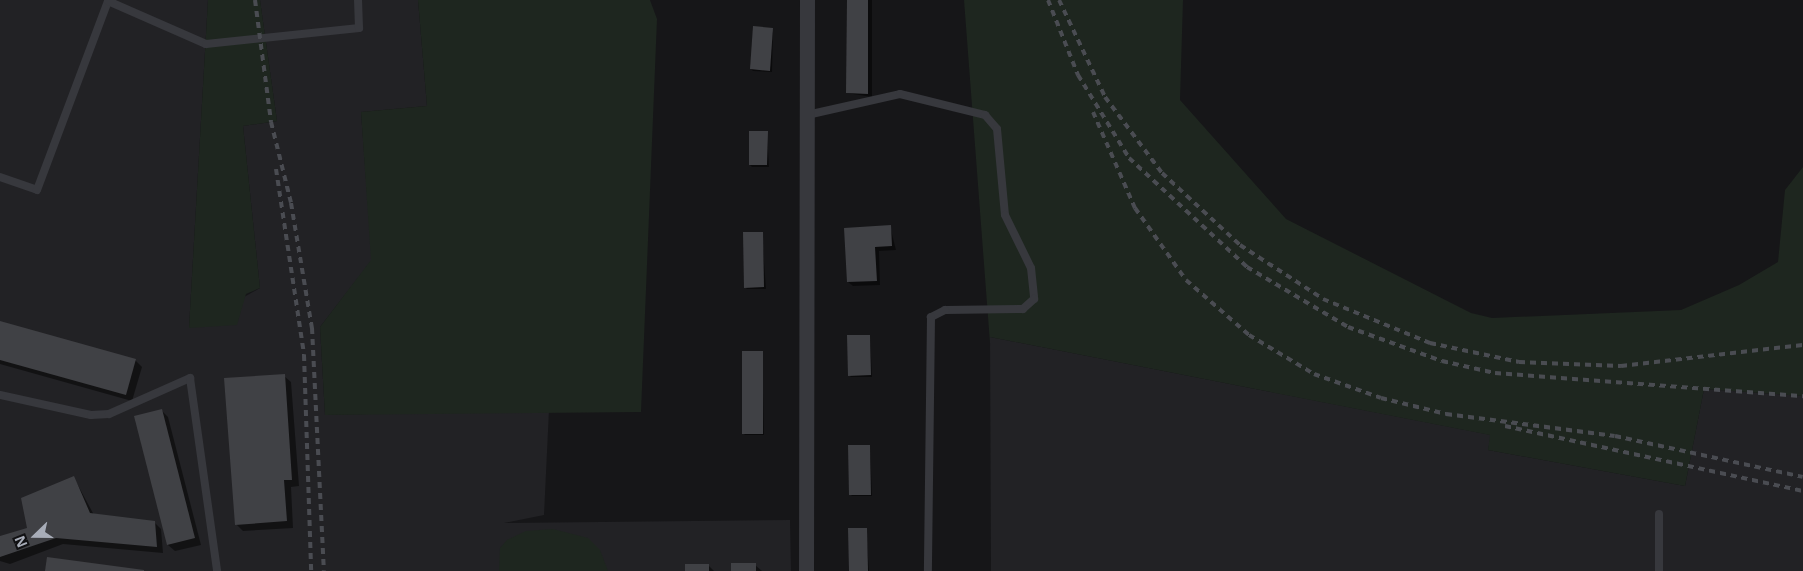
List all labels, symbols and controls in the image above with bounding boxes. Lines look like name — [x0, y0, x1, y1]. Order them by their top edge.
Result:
north arrow — [10, 511, 60, 561]
text: N — [10, 533, 32, 551]

